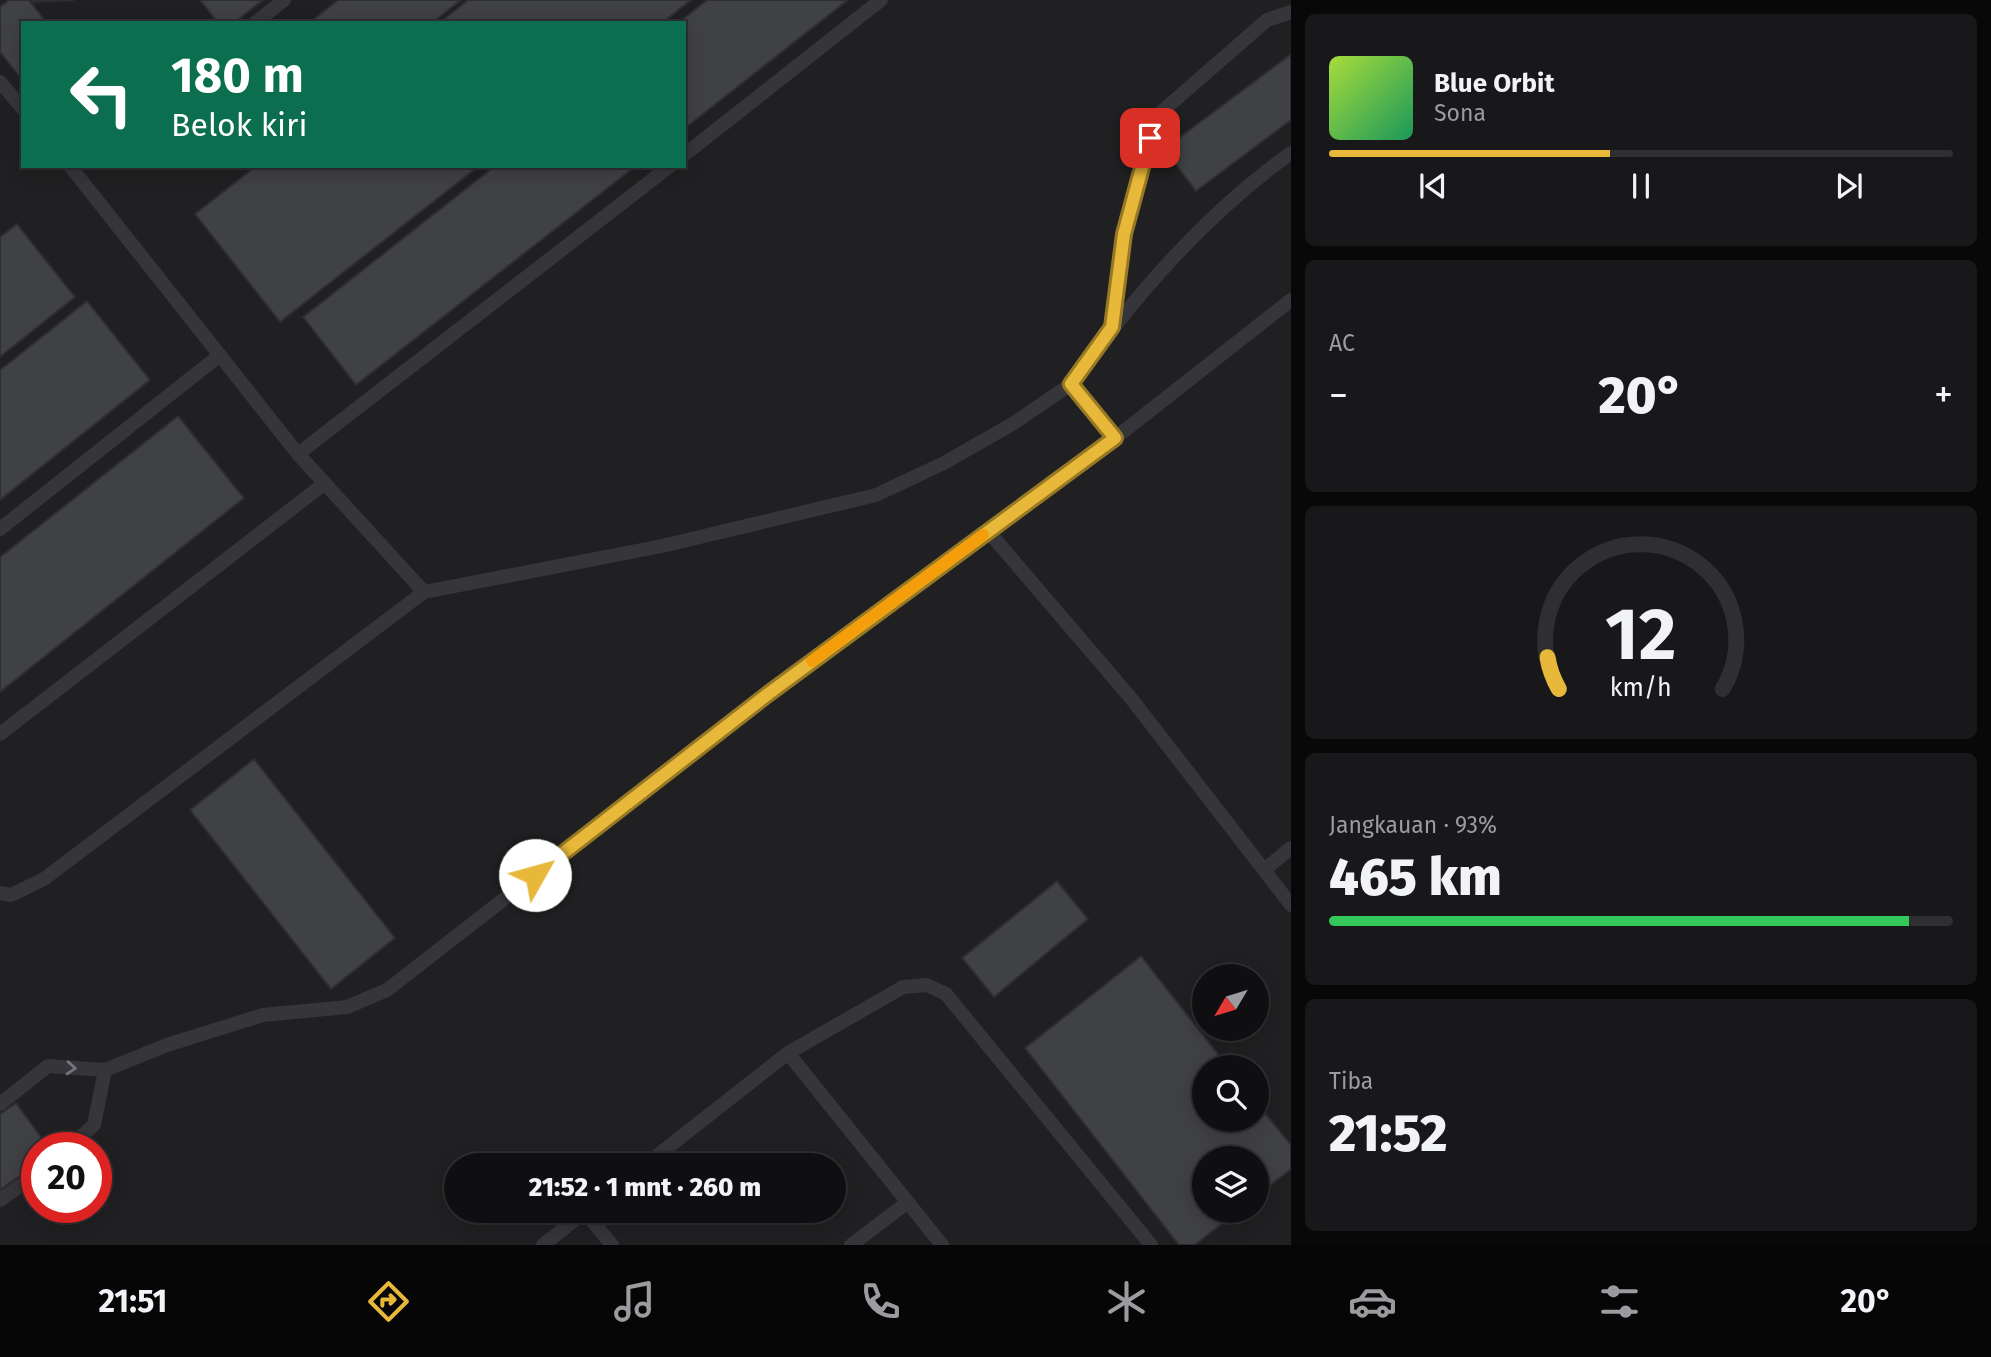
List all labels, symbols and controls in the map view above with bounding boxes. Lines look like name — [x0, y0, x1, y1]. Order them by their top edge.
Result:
text: 180 m — [171, 46, 304, 105]
icon: left — [56, 49, 147, 140]
text: Blue Orbit — [1434, 68, 1554, 99]
text: Sona — [1434, 99, 1486, 127]
text: Belok kiri — [171, 106, 307, 144]
pin — [1120, 108, 1180, 168]
icon: arrive — [1131, 119, 1169, 157]
icon: previous — [1414, 167, 1452, 205]
icon: pause — [1622, 167, 1660, 205]
icon: next — [1830, 167, 1868, 205]
text: AC — [1329, 329, 1355, 357]
text: 20° — [1598, 364, 1684, 427]
text: − — [1329, 372, 1348, 418]
text: + — [1934, 372, 1953, 418]
text: 12 — [1605, 591, 1677, 678]
text: km/h — [1610, 672, 1672, 702]
text: Jangkauan · 93% — [1329, 811, 1497, 839]
position arrow — [498, 838, 572, 912]
text: 465 km — [1329, 846, 1502, 909]
north arrow — [1192, 964, 1269, 1041]
map controls — [1192, 964, 1269, 1223]
button: search — [1192, 1055, 1269, 1132]
one-way arrow — [65, 1060, 76, 1075]
text: Tiba — [1329, 1067, 1373, 1095]
text: 21:52 — [1329, 1102, 1448, 1165]
speed limit sign: 20 — [21, 1132, 112, 1223]
button: layers — [1192, 1146, 1269, 1223]
text: 21:52 · 1 mnt · 260 m — [529, 1172, 761, 1203]
icon: directions — [364, 1277, 413, 1326]
icon: music — [610, 1277, 659, 1326]
icon: phone — [856, 1277, 905, 1326]
icon: climate — [1102, 1277, 1151, 1326]
icon: car — [1348, 1277, 1397, 1326]
icon: filters — [1595, 1277, 1644, 1326]
text: 21:51 — [99, 1282, 167, 1320]
text: 20° — [1841, 1282, 1892, 1320]

